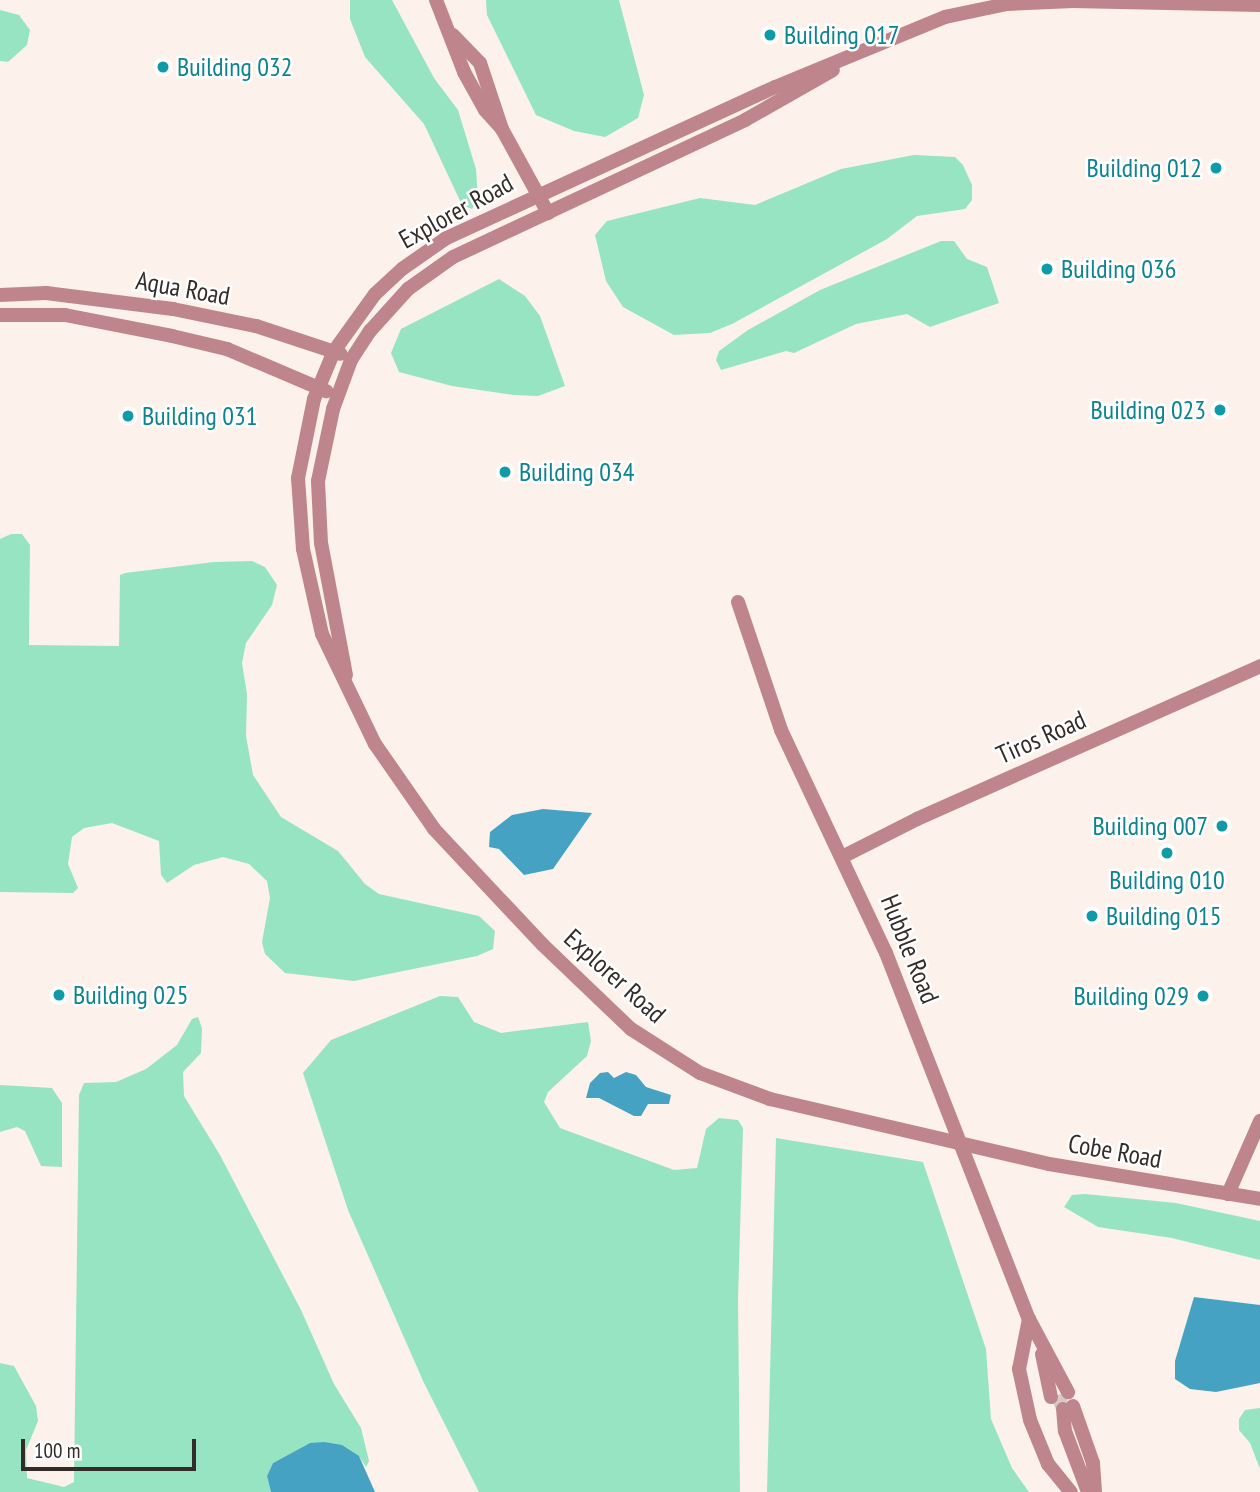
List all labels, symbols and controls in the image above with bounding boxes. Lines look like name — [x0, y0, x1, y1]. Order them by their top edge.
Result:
place label: Building 017 — [784, 19, 899, 51]
marker: Building 017 — [762, 27, 778, 43]
place label: Building 032 — [177, 51, 292, 83]
marker: Building 032 — [155, 59, 171, 75]
place label: Building 012 — [1087, 152, 1202, 184]
marker: Building 012 — [1208, 160, 1224, 176]
street label: Explorer Road — [394, 167, 518, 255]
place label: Building 036 — [1061, 253, 1176, 285]
marker: Building 036 — [1039, 261, 1055, 277]
street label: Aqua Road — [134, 264, 232, 312]
place label: Building 023 — [1091, 394, 1206, 426]
place label: Building 031 — [142, 400, 257, 432]
marker: Building 023 — [1212, 402, 1228, 418]
marker: Building 031 — [120, 408, 136, 424]
place label: Building 034 — [519, 456, 634, 488]
marker: Building 034 — [497, 464, 513, 480]
street label: Tiros Road — [992, 704, 1090, 770]
place label: Building 007 — [1093, 810, 1208, 842]
marker: Building 007 — [1214, 818, 1230, 834]
marker: Building 010 — [1159, 845, 1175, 861]
place label: Building 010 — [1109, 864, 1225, 896]
street label: Hubble Road — [874, 890, 946, 1008]
place label: Building 015 — [1106, 900, 1221, 932]
marker: Building 015 — [1084, 908, 1100, 924]
street label: Explorer Road — [558, 922, 672, 1030]
place label: Building 025 — [73, 979, 188, 1011]
place label: Building 029 — [1074, 980, 1189, 1012]
marker: Building 025 — [51, 987, 67, 1003]
marker: Building 029 — [1195, 988, 1211, 1004]
street label: Cobe Road — [1066, 1127, 1164, 1175]
scale bar — [24, 1426, 200, 1470]
text: 100 m — [34, 1437, 80, 1464]

